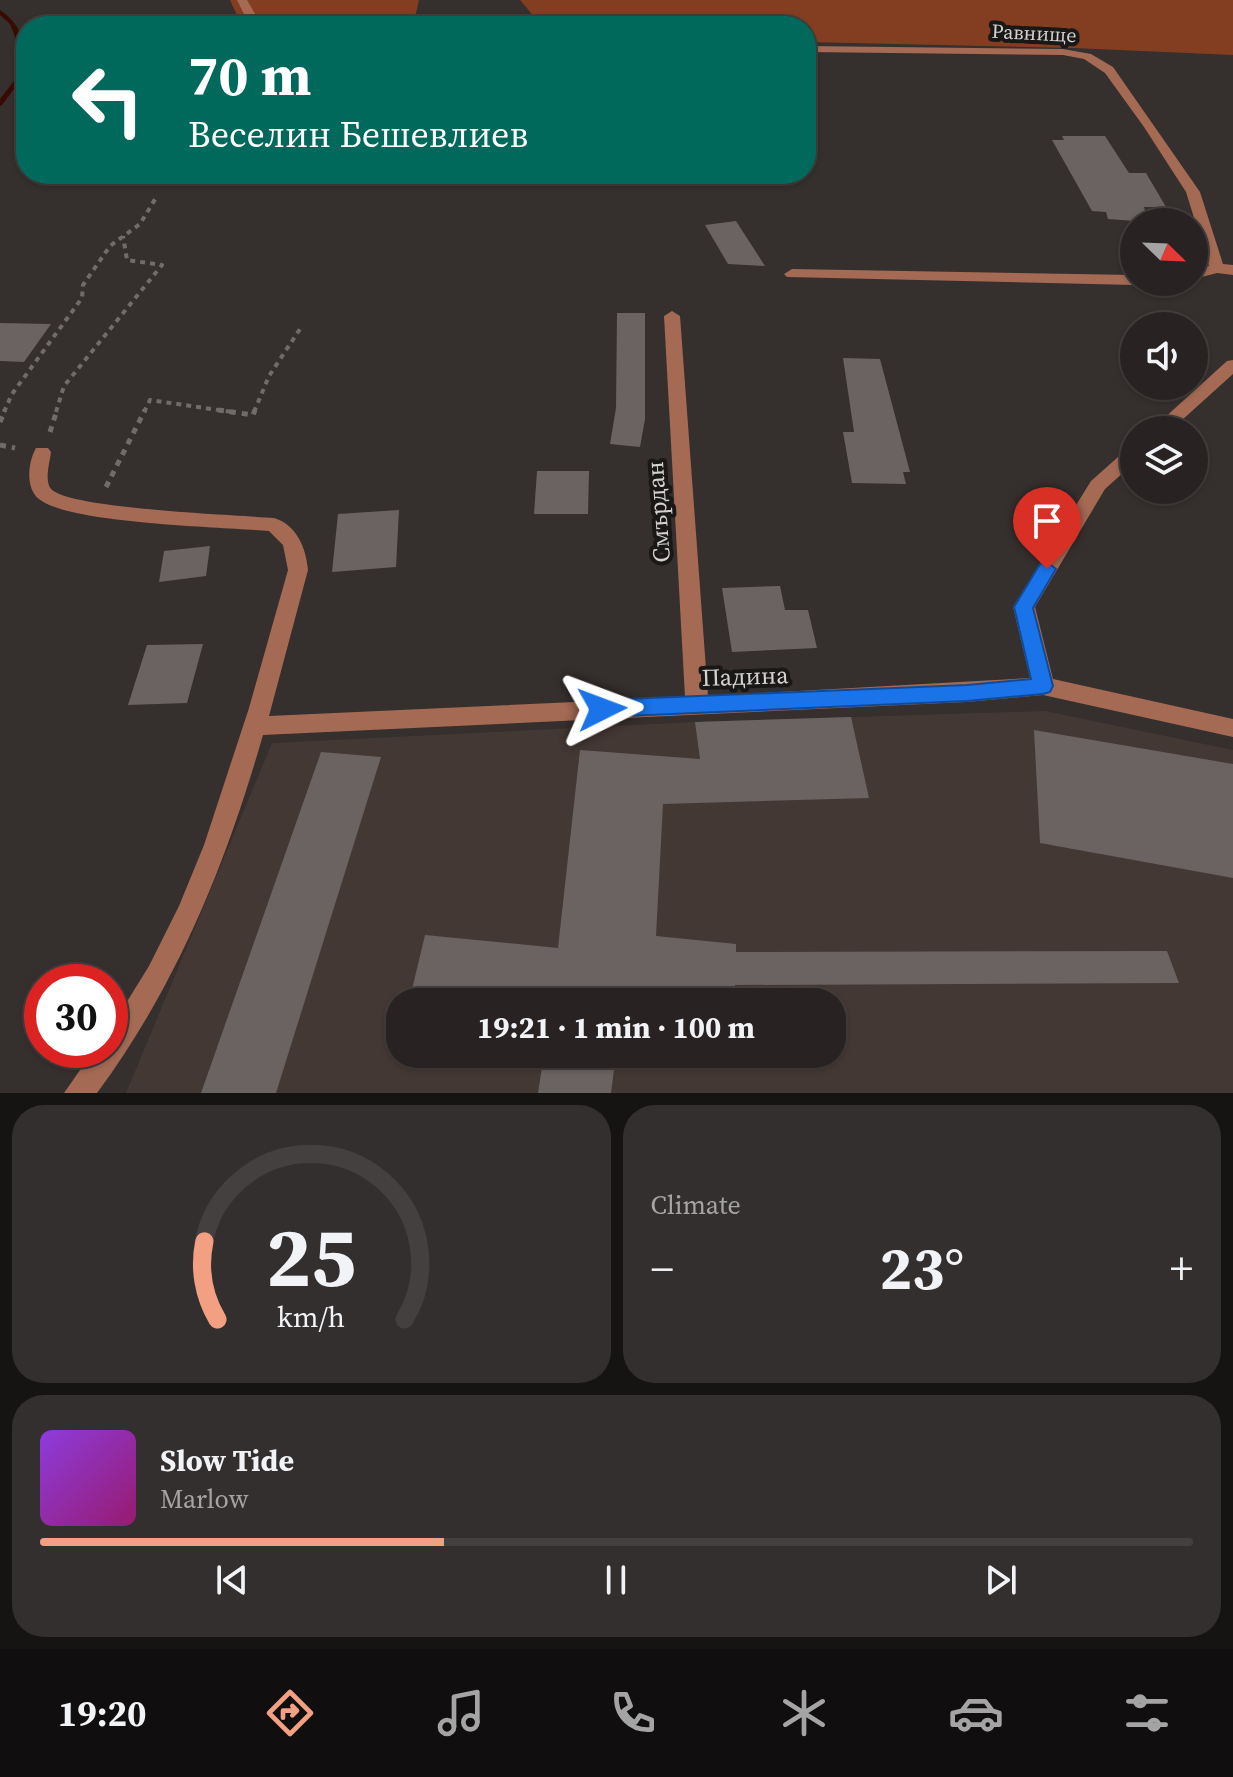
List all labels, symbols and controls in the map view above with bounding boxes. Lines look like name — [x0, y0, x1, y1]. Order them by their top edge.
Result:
street label: Равнище — [991, 17, 1077, 49]
text: 70 m — [188, 37, 311, 114]
icon: left — [56, 48, 160, 152]
text: Веселин Бешевлиев — [188, 110, 528, 159]
north arrow — [1120, 208, 1208, 296]
map controls — [1120, 208, 1208, 504]
button: sound — [1120, 312, 1208, 400]
button: layers — [1120, 416, 1208, 504]
street label: Смърдан — [638, 460, 678, 564]
pin — [1013, 487, 1081, 569]
icon: arrive — [1025, 499, 1069, 543]
street label: Падина — [701, 658, 790, 694]
position arrow — [560, 667, 644, 751]
speed limit sign: 30 — [24, 964, 128, 1068]
text: 19:21 · 1 min · 100 m — [477, 1007, 755, 1048]
text: Climate — [651, 1187, 741, 1223]
text: 25 — [266, 1200, 356, 1314]
text: 23° — [879, 1227, 964, 1309]
text: − — [651, 1238, 674, 1299]
text: + — [1170, 1238, 1193, 1299]
text: km/h — [277, 1297, 345, 1337]
text: Slow Tide — [160, 1440, 294, 1481]
text: Marlow — [160, 1481, 249, 1517]
icon: previous — [210, 1558, 254, 1602]
icon: pause — [594, 1558, 638, 1602]
icon: next — [979, 1558, 1023, 1602]
icon: directions — [262, 1685, 318, 1741]
icon: music — [433, 1685, 489, 1741]
icon: phone — [605, 1685, 661, 1741]
icon: climate — [776, 1685, 832, 1741]
icon: car — [948, 1685, 1004, 1741]
icon: filters — [1119, 1685, 1175, 1741]
text: 19:20 — [58, 1689, 147, 1738]

